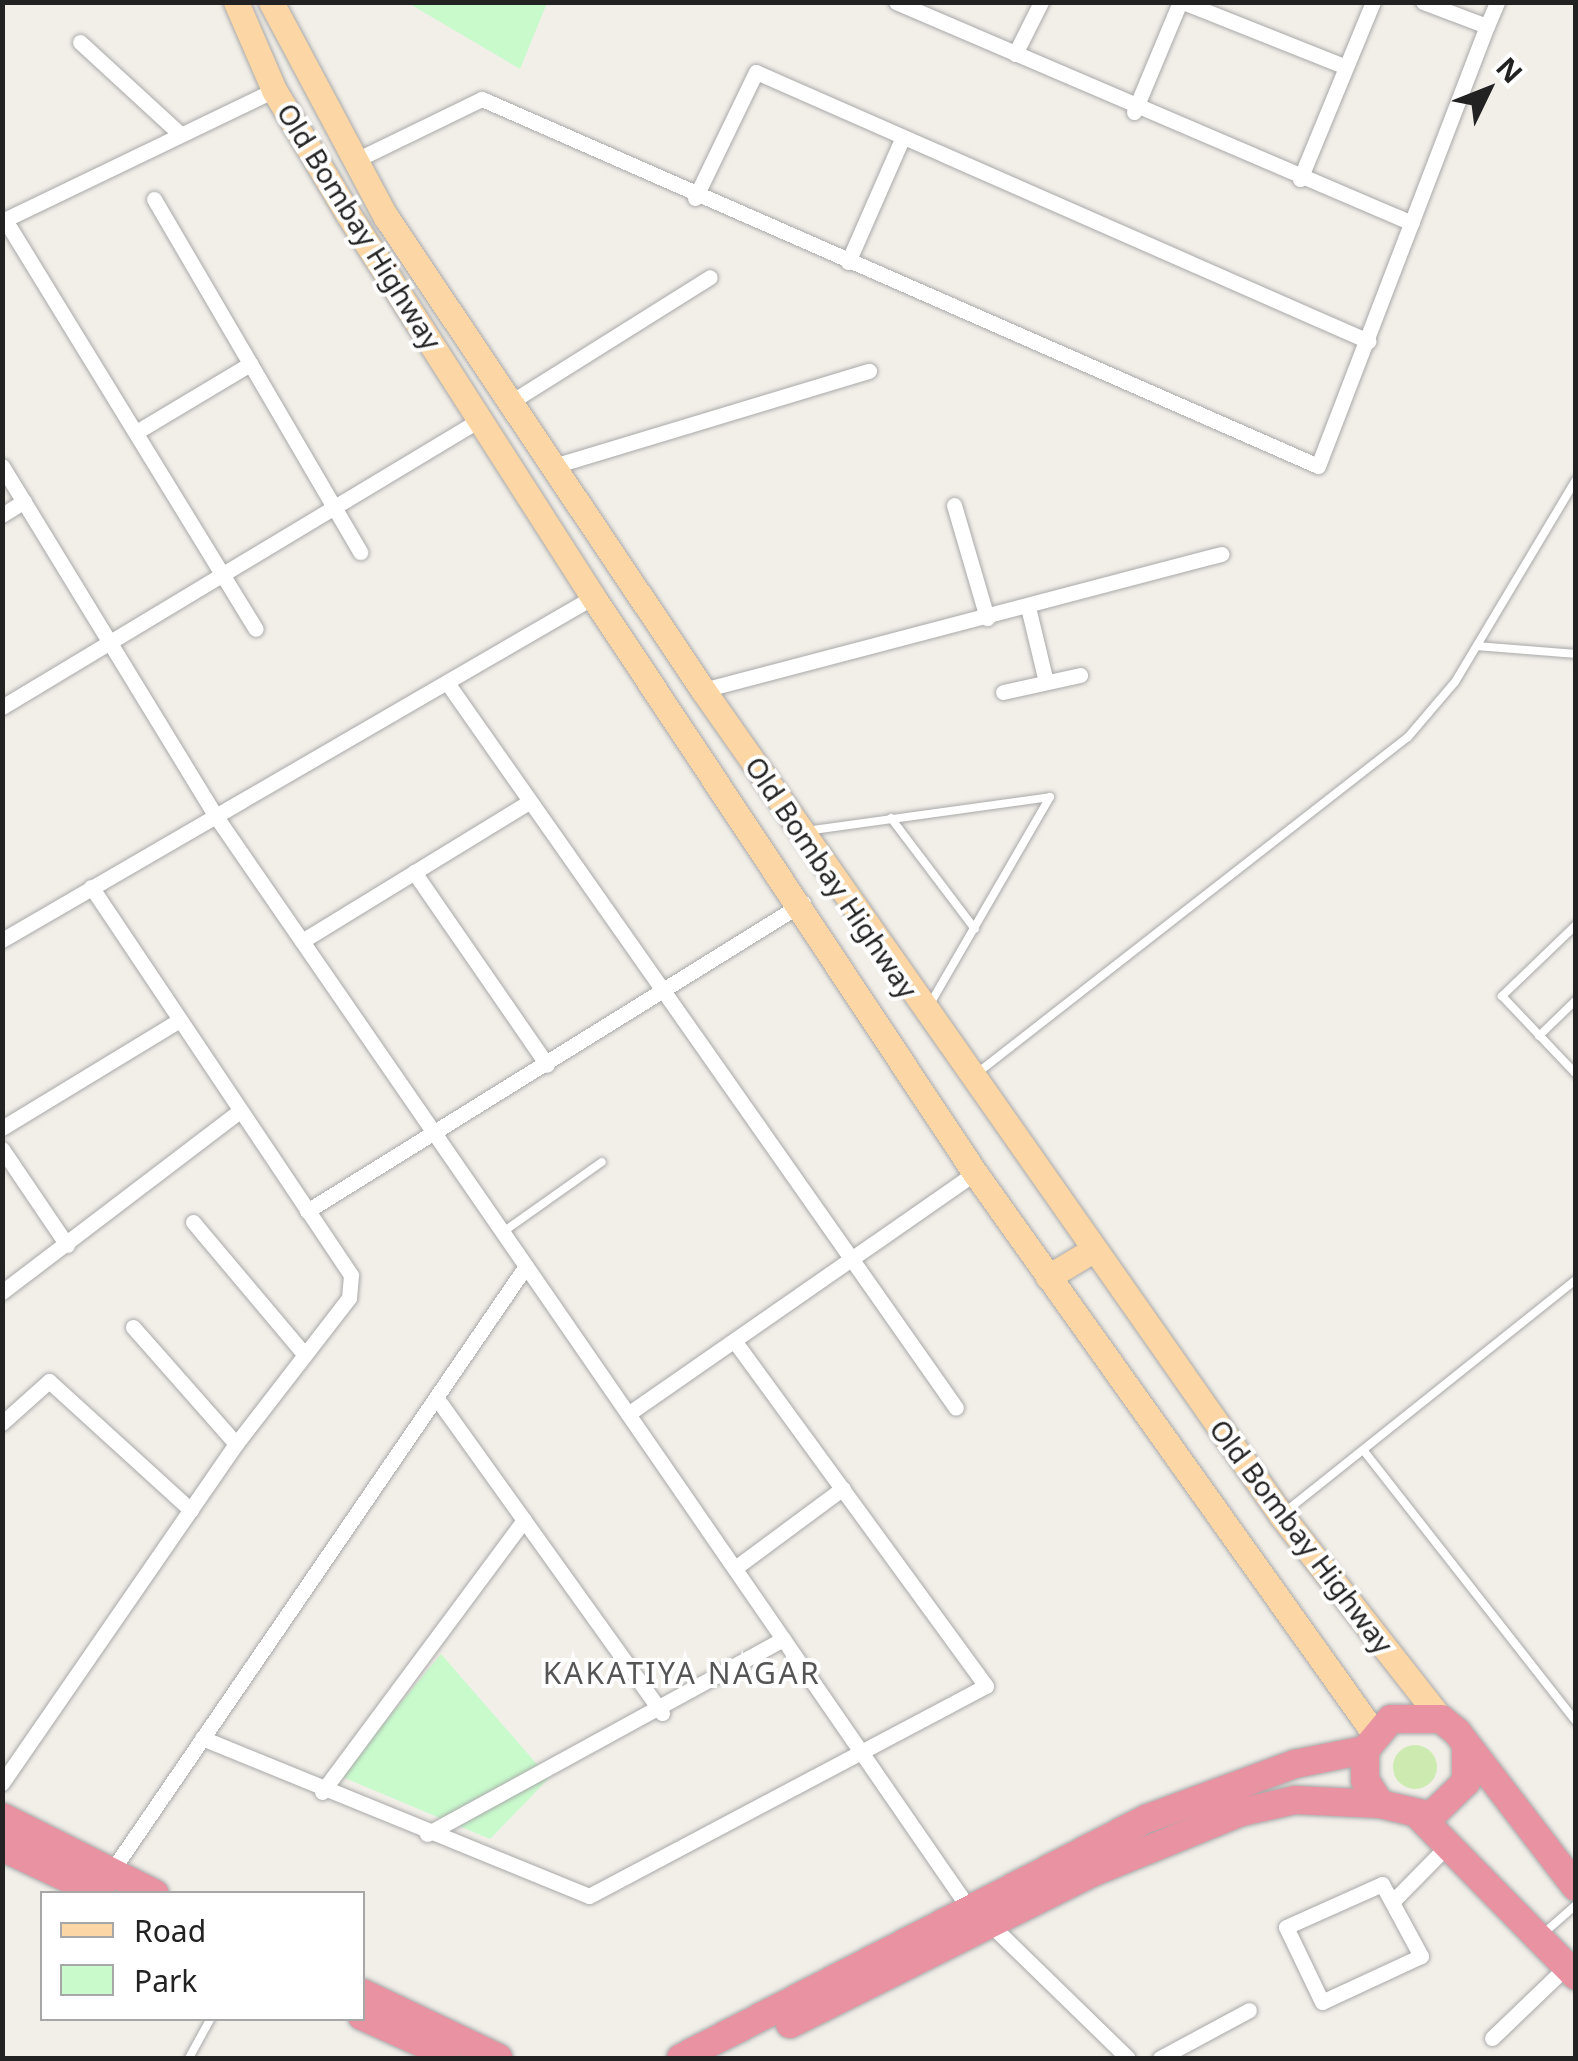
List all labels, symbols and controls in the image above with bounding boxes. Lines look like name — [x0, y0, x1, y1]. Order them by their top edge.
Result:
north arrow — [1438, 40, 1538, 140]
text: N — [1488, 48, 1532, 91]
street label: Old Bombay Highway — [271, 97, 449, 355]
street label: Old Bombay Highway — [739, 750, 925, 1004]
street label: Old Bombay Highway — [1203, 1413, 1401, 1659]
district label: KAKATIYA NAGAR — [543, 1655, 821, 1691]
legend — [40, 1891, 365, 2021]
text: Road — [134, 1910, 206, 1951]
text: Park — [134, 1960, 197, 2001]

